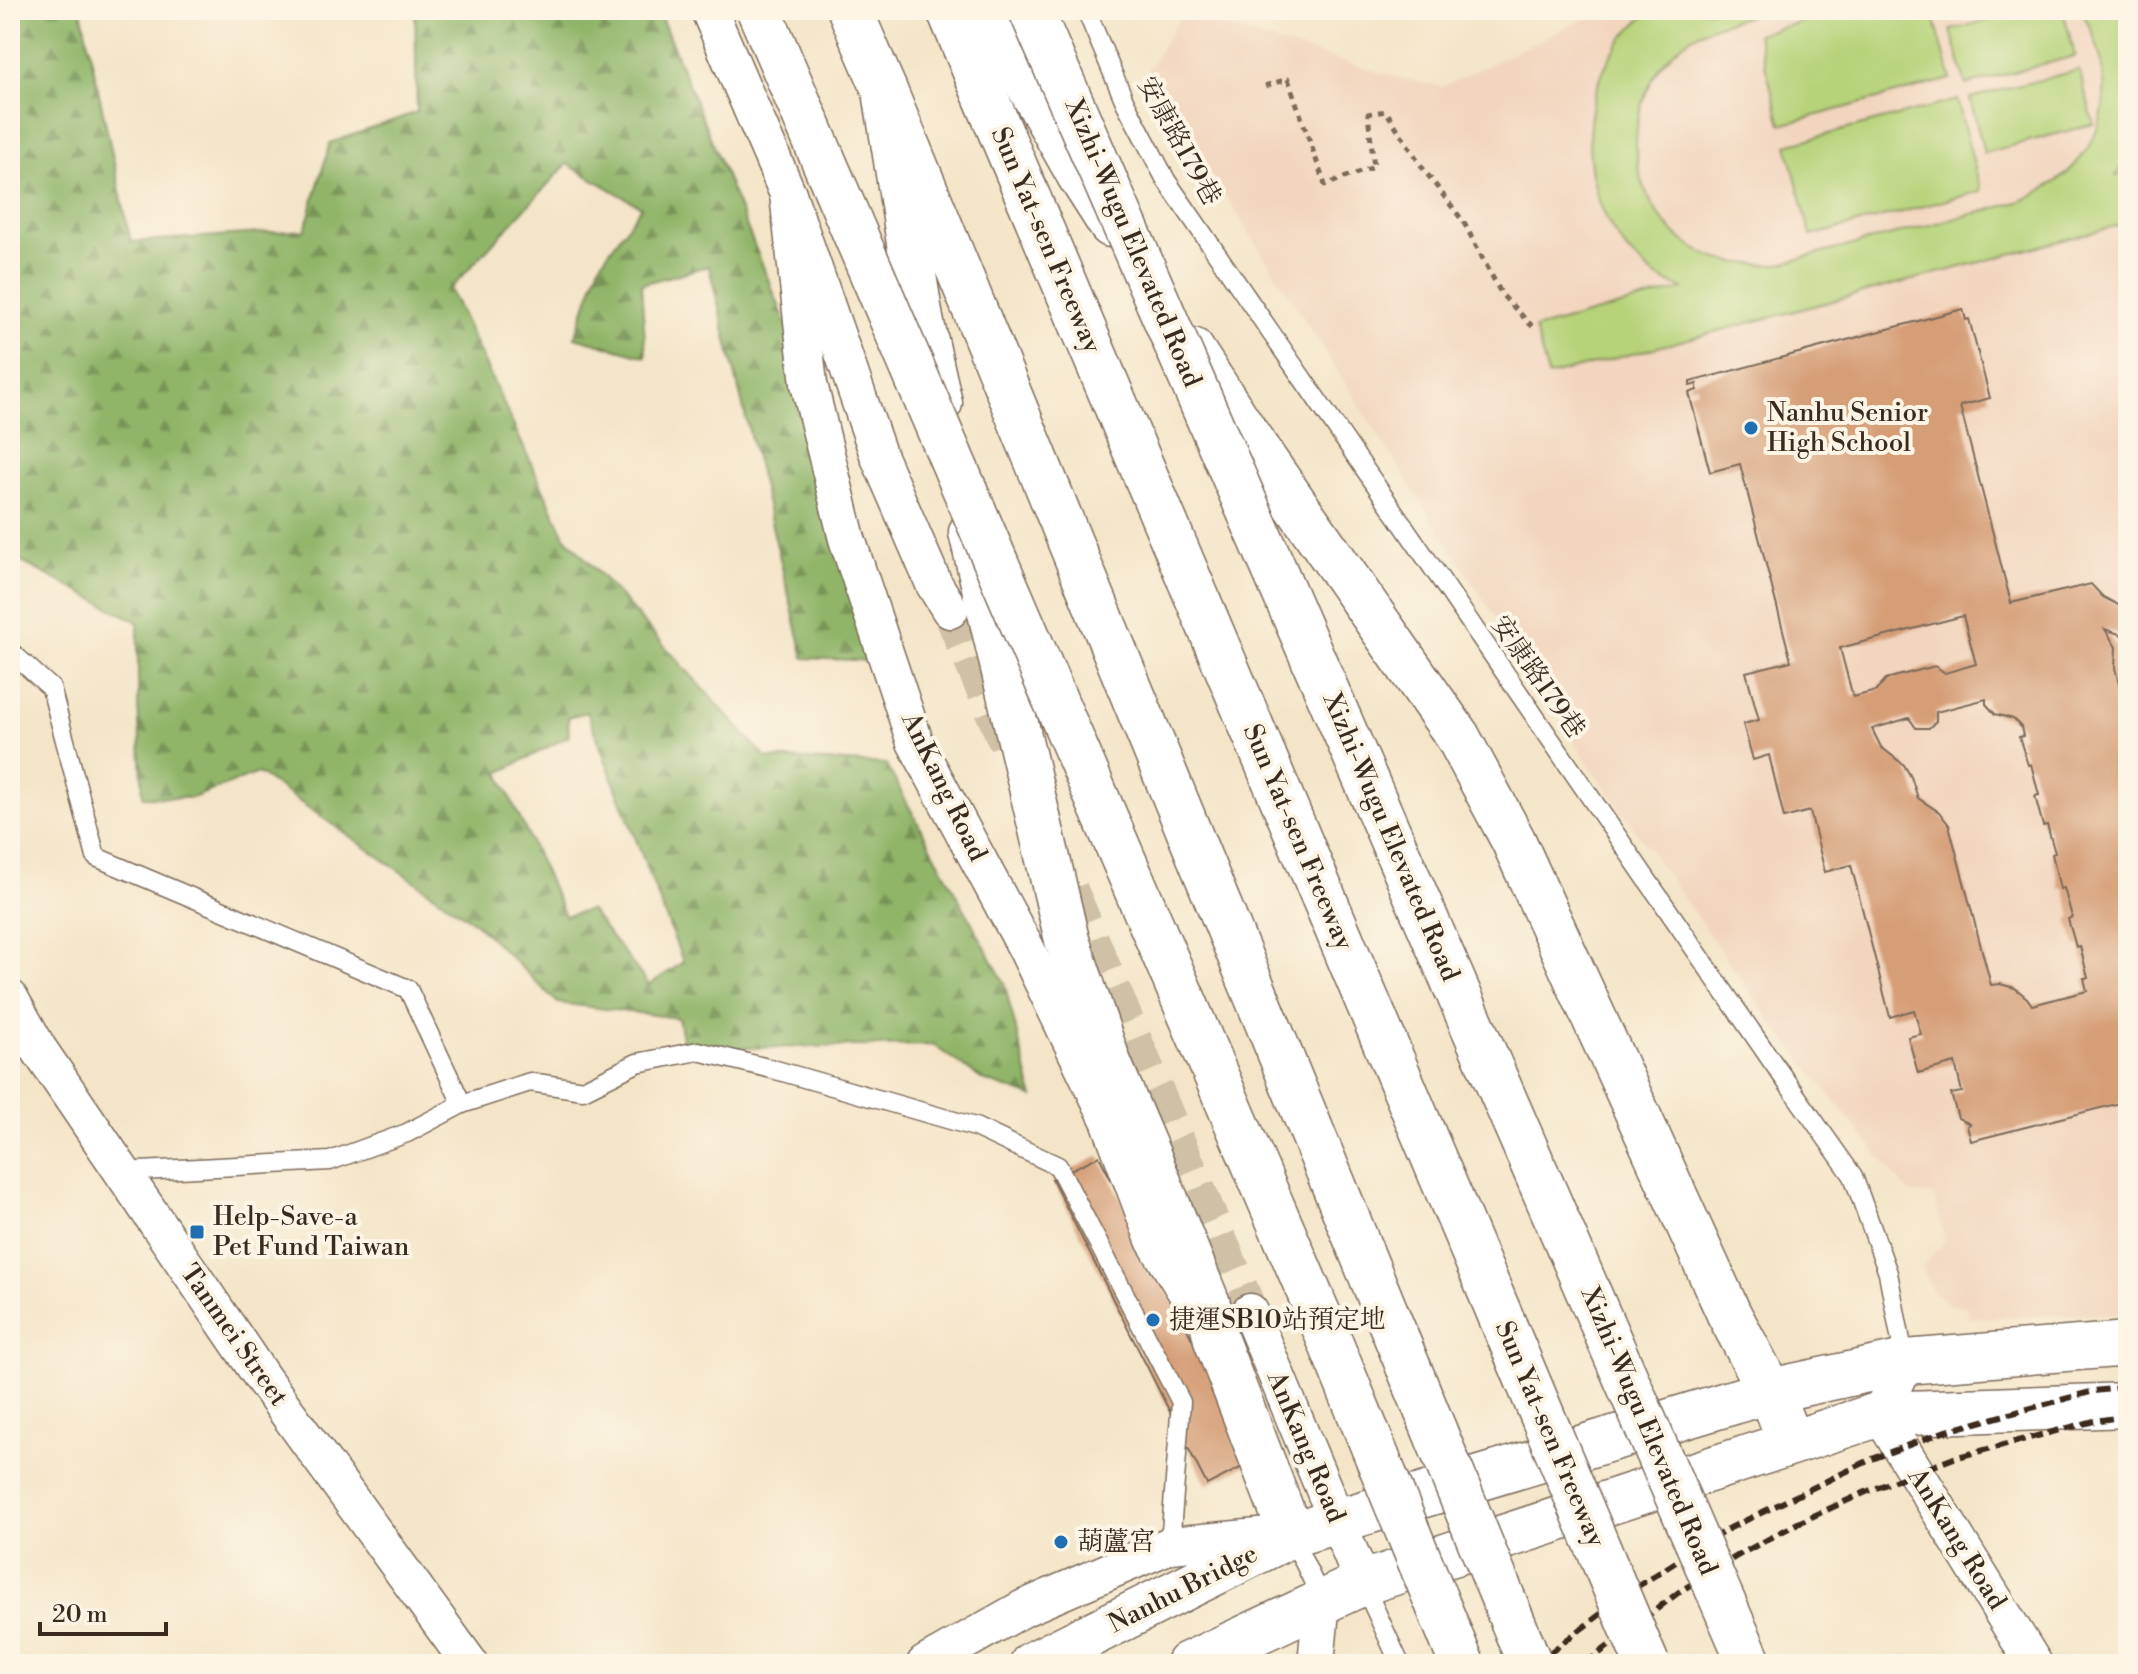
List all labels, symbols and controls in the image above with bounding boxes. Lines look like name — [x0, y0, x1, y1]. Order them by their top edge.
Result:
street label: 安康路179巷 — [1131, 71, 1227, 211]
street label: Xizhi-Wugu Elevated Road — [1057, 93, 1208, 392]
street label: Sun Yat-sen Freeway — [984, 122, 1108, 358]
place label: Nanhu Senior High School — [1767, 397, 1928, 459]
marker: Nanhu Senior High School — [1742, 419, 1760, 437]
street label: 安康路179巷 — [1484, 610, 1592, 744]
street label: Xizhi-Wugu Elevated Road — [1315, 687, 1466, 986]
street label: AnKang Road — [894, 707, 994, 867]
street label: Sun Yat-sen Freeway — [1236, 719, 1360, 955]
place label: Help-Save-a Pet Fund Taiwan — [213, 1201, 409, 1263]
marker: Help-Save-a Pet Fund Taiwan — [188, 1223, 206, 1241]
street label: Tanmei Street — [173, 1258, 295, 1412]
street label: Xizhi-Wugu Elevated Road — [1573, 1281, 1724, 1580]
place label: 捷運SB10站預定地 — [1169, 1304, 1386, 1336]
marker: 捷運SB10站預定地 — [1144, 1311, 1162, 1329]
street label: Sun Yat-sen Freeway — [1488, 1316, 1612, 1552]
street label: AnKang Road — [1259, 1366, 1352, 1528]
street label: AnKang Road — [1900, 1461, 2013, 1616]
place label: 葫蘆宮 — [1077, 1526, 1155, 1558]
marker: 葫蘆宮 — [1052, 1533, 1070, 1551]
street label: Nanhu Bridge — [1103, 1538, 1263, 1640]
scale bar — [40, 1586, 166, 1636]
text: 20 m — [52, 1600, 108, 1630]

